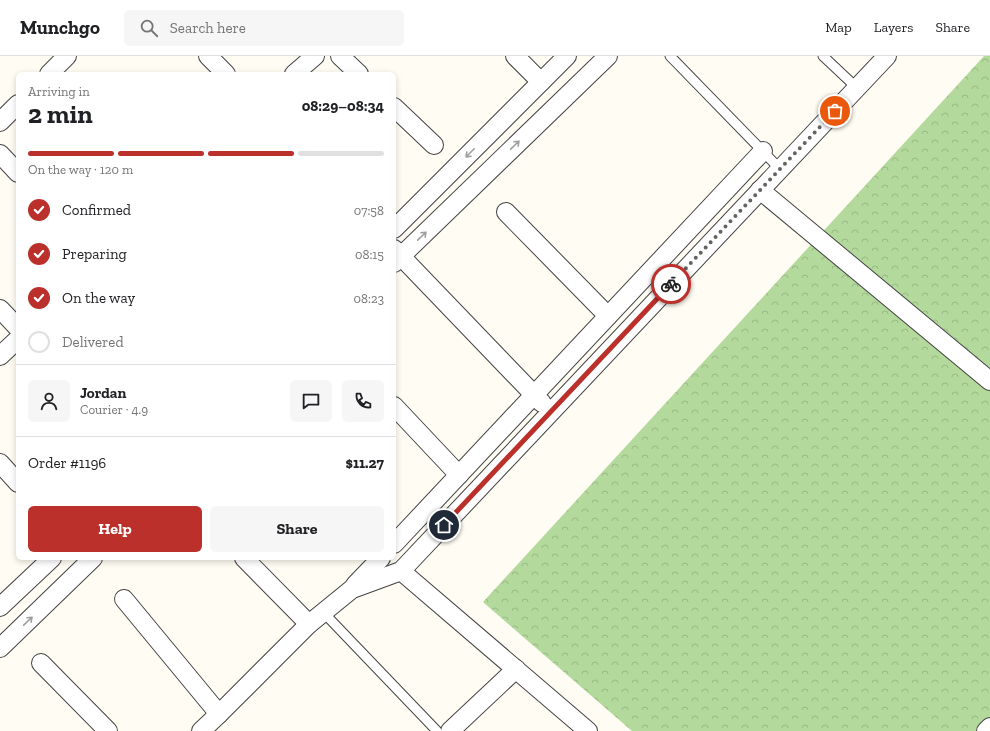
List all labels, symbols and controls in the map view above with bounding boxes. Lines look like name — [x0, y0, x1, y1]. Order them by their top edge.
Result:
search box — [124, 10, 404, 46]
text: Munchgo — [20, 16, 100, 39]
icon: search — [138, 17, 160, 39]
text: Search here — [170, 19, 246, 37]
text: Map — [825, 19, 852, 36]
text: Layers — [874, 19, 913, 36]
text: Share — [935, 19, 970, 36]
text: Arriving in — [28, 84, 90, 99]
pin — [818, 94, 852, 128]
text: 08:29–08:34 — [302, 97, 384, 115]
text: 2 min — [28, 98, 93, 130]
icon: bag — [824, 100, 846, 122]
one-way arrow — [510, 140, 520, 150]
one-way arrow — [465, 148, 475, 158]
text: On the way · 120 m — [28, 162, 133, 177]
icon: check — [28, 199, 50, 221]
text: Confirmed — [62, 201, 131, 219]
text: 07:58 — [354, 203, 384, 218]
one-way arrow — [417, 231, 427, 241]
icon: check — [28, 243, 50, 265]
text: Preparing — [62, 245, 127, 263]
text: 08:15 — [355, 247, 384, 262]
courier — [651, 264, 691, 304]
icon: bike — [660, 273, 682, 295]
icon: check — [28, 287, 50, 309]
text: On the way — [62, 289, 135, 307]
text: 08:23 — [354, 291, 384, 306]
text: Delivered — [62, 333, 124, 351]
button: person — [28, 380, 70, 422]
button: chat — [290, 380, 332, 422]
button: phone — [342, 380, 384, 422]
text: Jordan — [80, 384, 126, 402]
text: Courier · 4.9 — [80, 402, 148, 417]
text: Order #1196 — [28, 454, 106, 472]
text: $11.27 — [346, 454, 384, 472]
button: Help — [28, 506, 202, 552]
button: Share — [210, 506, 384, 552]
pin — [427, 508, 461, 542]
icon: home — [433, 514, 455, 536]
one-way arrow — [23, 616, 33, 626]

